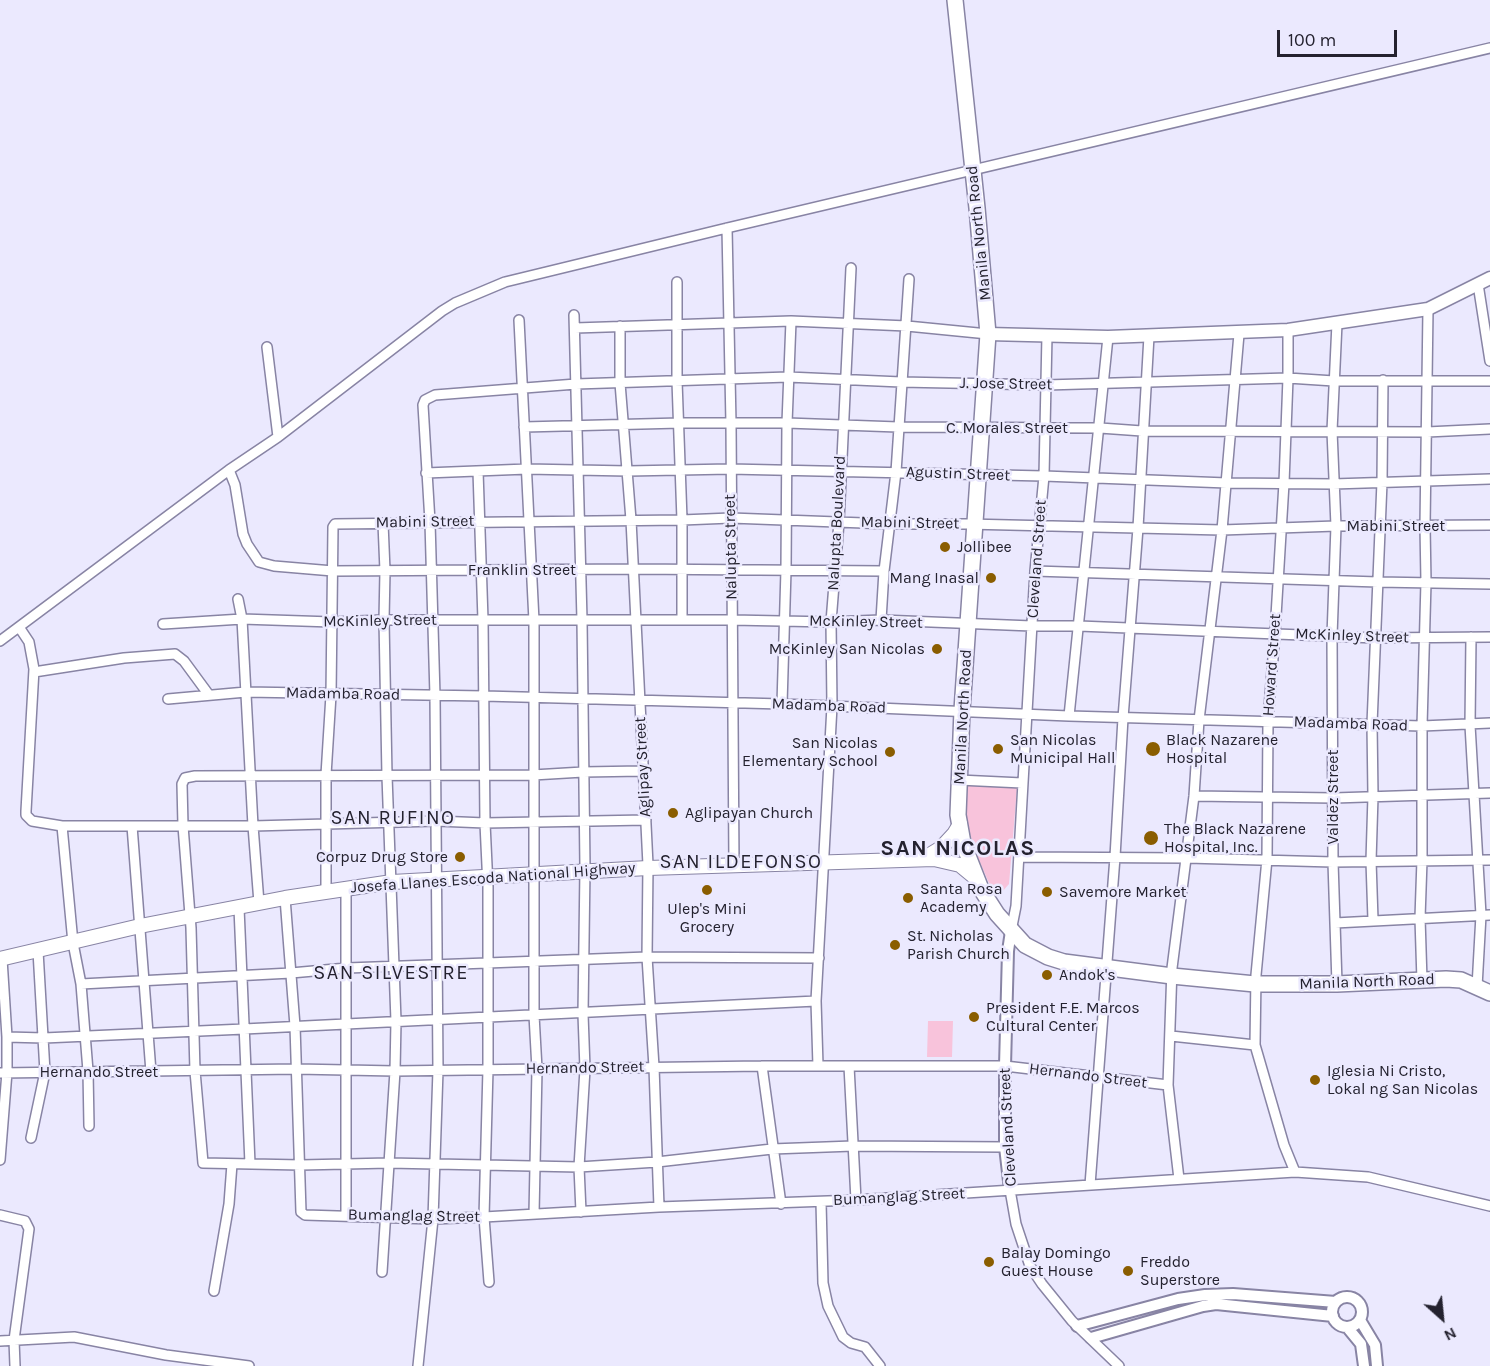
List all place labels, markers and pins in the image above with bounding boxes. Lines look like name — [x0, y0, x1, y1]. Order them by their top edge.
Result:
place label: Jollibee — [957, 537, 1012, 557]
marker: Jollibee — [938, 540, 952, 554]
place label: Mang Inasal — [890, 568, 979, 588]
marker: Mang Inasal — [984, 571, 998, 585]
place label: McKinley San Nicolas — [769, 639, 925, 659]
marker: McKinley San Nicolas — [930, 642, 944, 656]
place label: San Nicolas Municipal Hall — [1010, 730, 1116, 768]
place label: Black Nazarene Hospital — [1166, 730, 1278, 768]
place label: San Nicolas Elementary School — [742, 733, 878, 771]
marker: Black Nazarene Hospital — [1144, 740, 1162, 758]
marker: San Nicolas Municipal Hall — [991, 742, 1005, 756]
marker: San Nicolas Elementary School — [883, 745, 897, 759]
place label: Aglipayan Church — [685, 803, 813, 823]
marker: Aglipayan Church — [666, 806, 680, 820]
place label: The Black Nazarene Hospital, Inc. — [1164, 819, 1306, 857]
marker: The Black Nazarene Hospital, Inc. — [1142, 829, 1160, 847]
place label: Corpuz Drug Store — [316, 847, 448, 867]
marker: Corpuz Drug Store — [453, 850, 467, 864]
place label: Santa Rosa Academy — [920, 879, 1003, 917]
place label: Savemore Market — [1059, 882, 1187, 902]
marker: Ulep's Mini Grocery — [700, 883, 714, 897]
marker: Savemore Market — [1040, 885, 1054, 899]
marker: Santa Rosa Academy — [901, 891, 915, 905]
place label: Ulep's Mini Grocery — [667, 899, 747, 937]
place label: St. Nicholas Parish Church — [907, 926, 1010, 964]
marker: St. Nicholas Parish Church — [888, 938, 902, 952]
place label: Andok's — [1059, 965, 1116, 985]
marker: Andok's — [1040, 968, 1054, 982]
place label: President F.E. Marcos Cultural Center — [986, 998, 1140, 1036]
marker: President F.E. Marcos Cultural Center — [967, 1010, 981, 1024]
place label: Iglesia Ni Cristo, Lokal ng San Nicolas — [1327, 1061, 1478, 1099]
marker: Iglesia Ni Cristo, Lokal ng San Nicolas — [1308, 1073, 1322, 1087]
place label: Balay Domingo Guest House — [1001, 1243, 1111, 1281]
place label: Freddo Superstore — [1140, 1252, 1220, 1290]
marker: Balay Domingo Guest House — [982, 1255, 996, 1269]
marker: Freddo Superstore — [1121, 1264, 1135, 1278]

